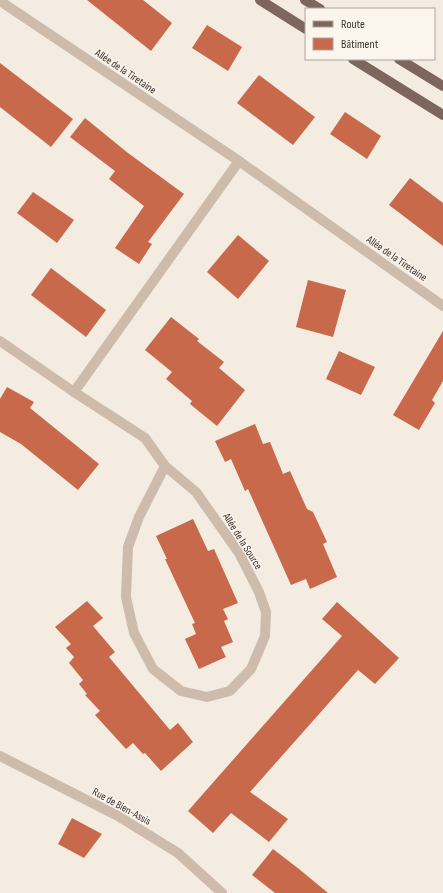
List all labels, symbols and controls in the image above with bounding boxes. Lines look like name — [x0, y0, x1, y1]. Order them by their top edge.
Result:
legend — [305, 8, 435, 60]
text: Route — [341, 17, 365, 32]
text: Bâtiment — [341, 37, 379, 52]
street label: Allée de la Tiretaine — [92, 46, 159, 97]
street label: Allée de la Tiretaine — [363, 232, 429, 284]
street label: Allée de la Source — [220, 510, 265, 572]
street label: Rue de Bien-Assis — [90, 785, 153, 828]

